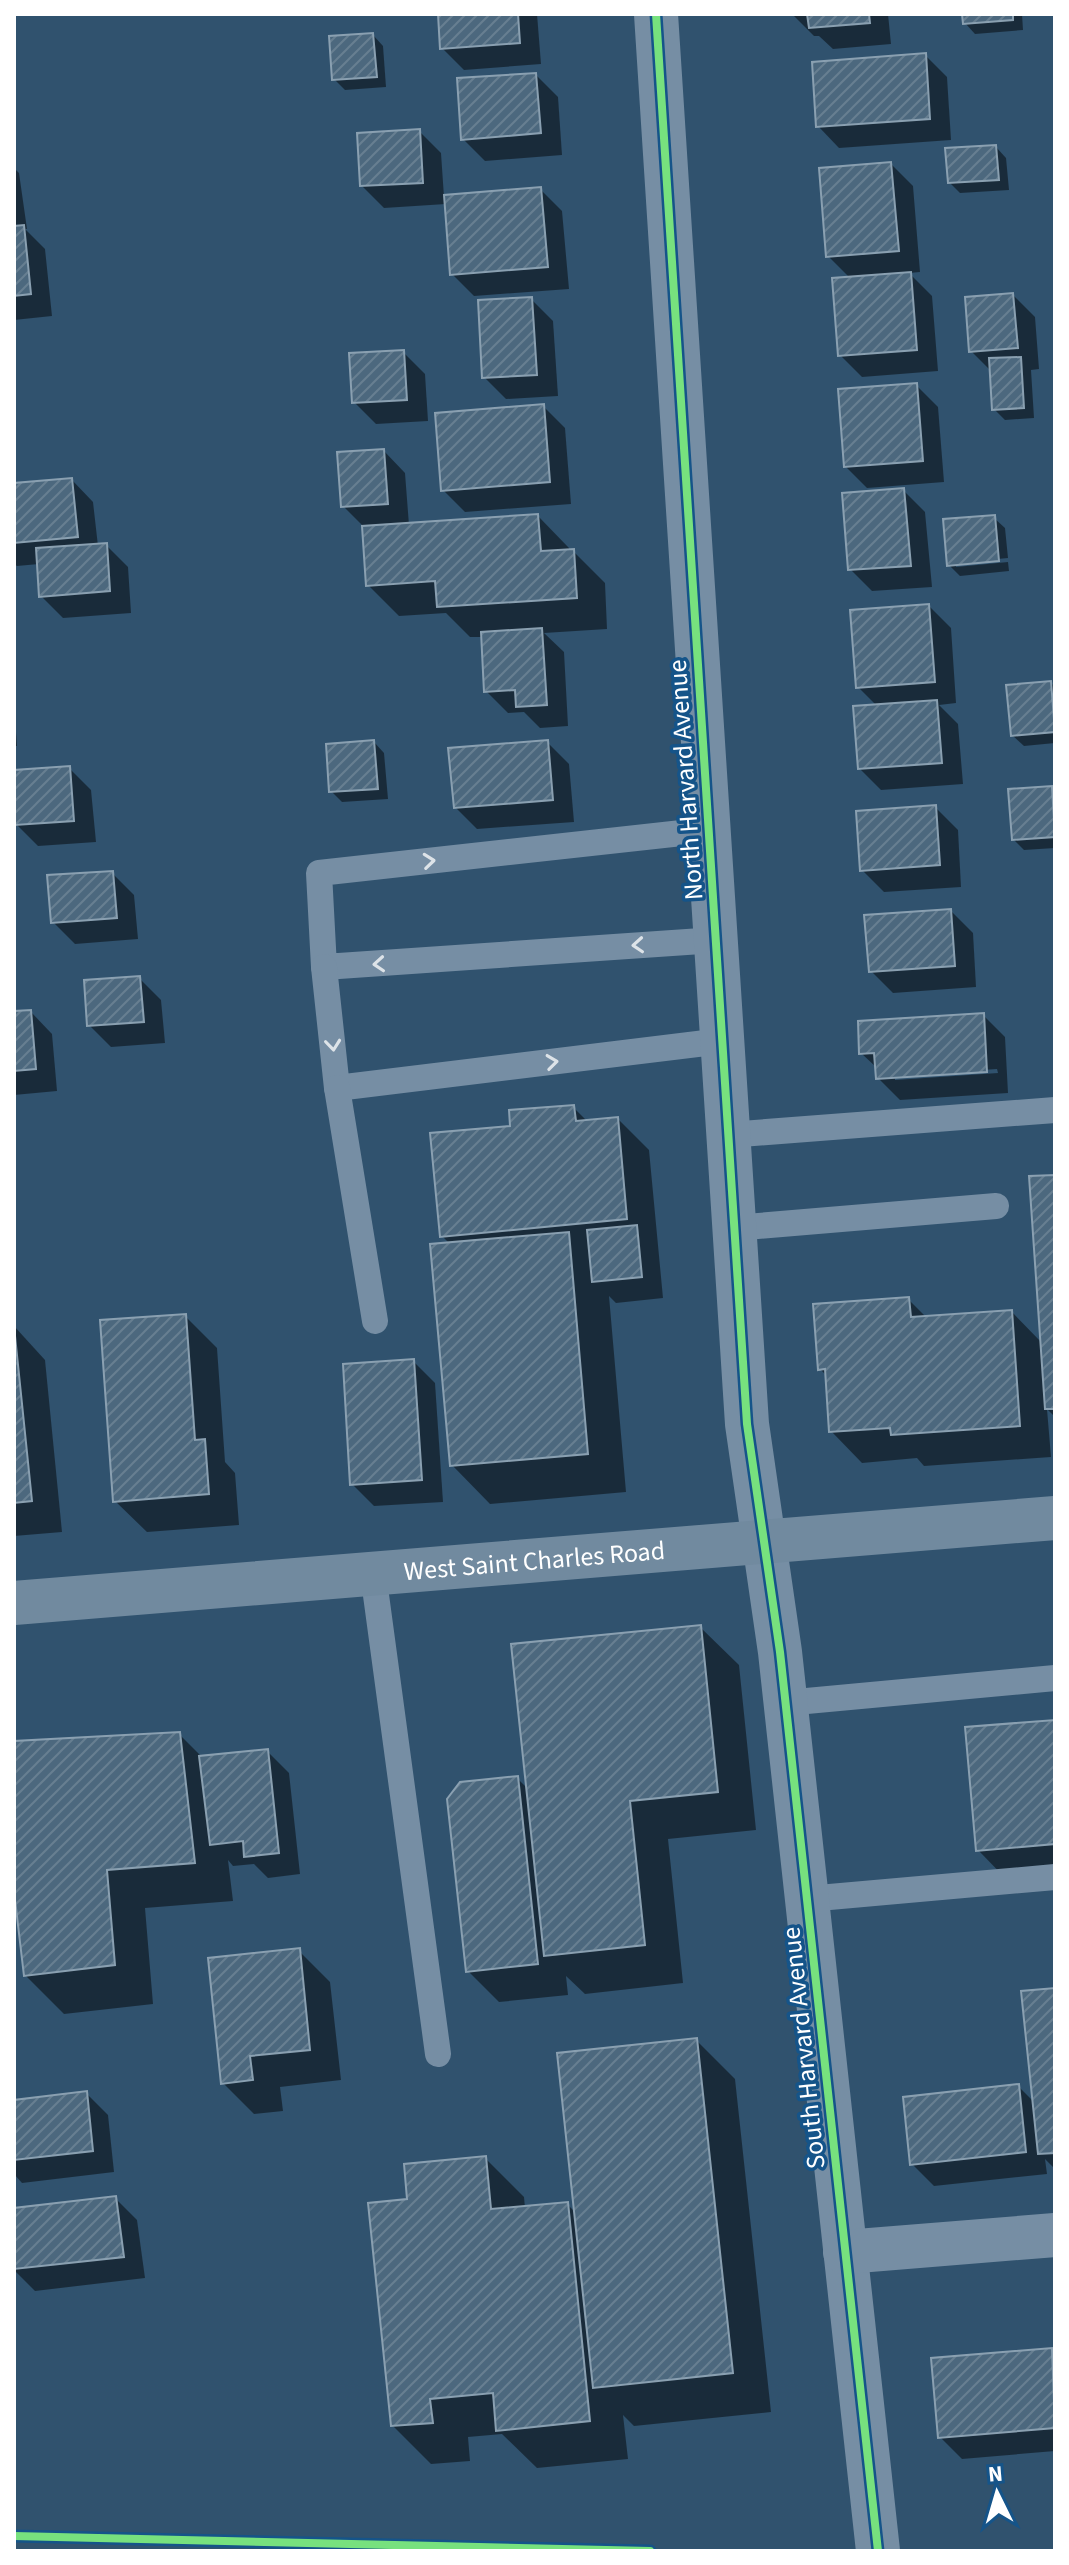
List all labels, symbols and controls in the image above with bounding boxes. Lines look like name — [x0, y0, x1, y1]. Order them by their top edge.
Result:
street label: North Harvard Avenue — [659, 658, 712, 901]
one-way arrow — [423, 852, 436, 869]
one-way arrow — [631, 936, 644, 953]
one-way arrow — [372, 955, 385, 972]
one-way arrow — [324, 1039, 341, 1052]
one-way arrow — [545, 1054, 559, 1071]
street label: West Saint Charles Road — [402, 1532, 666, 1590]
street label: South Harvard Avenue — [772, 1925, 835, 2171]
north arrow — [957, 2453, 1037, 2533]
text: N — [987, 2457, 1004, 2491]

